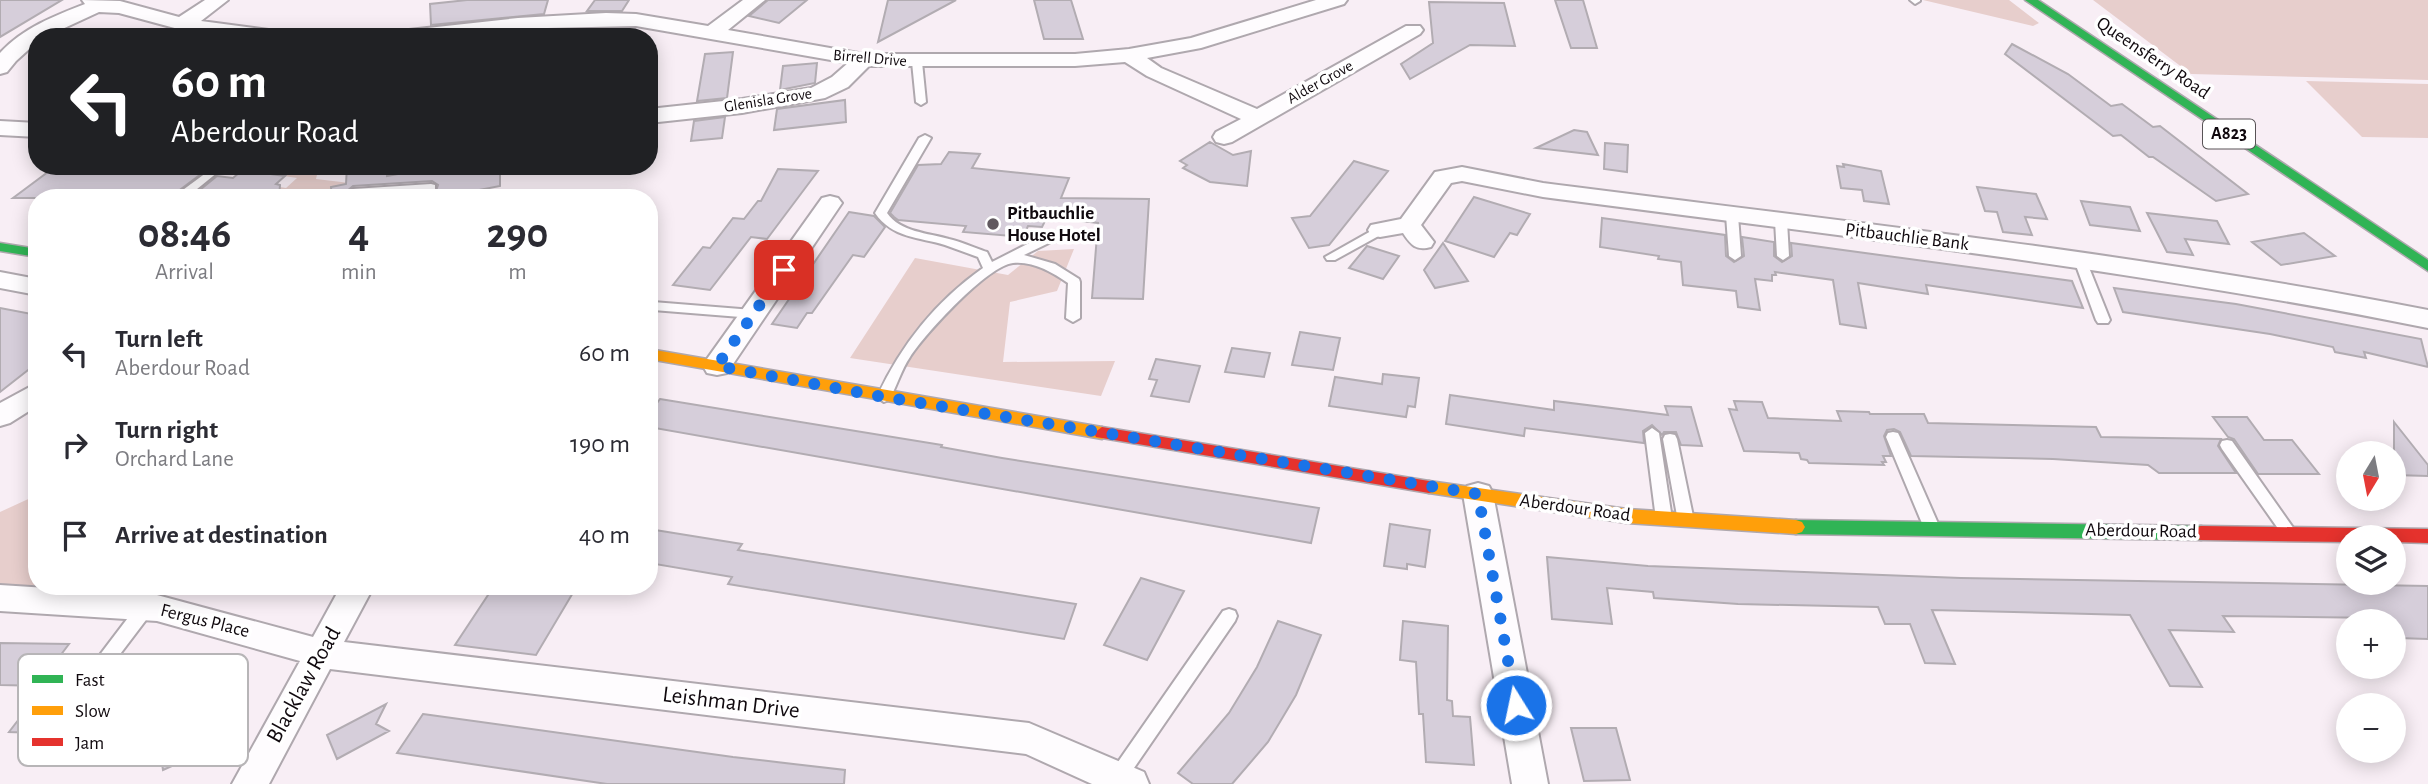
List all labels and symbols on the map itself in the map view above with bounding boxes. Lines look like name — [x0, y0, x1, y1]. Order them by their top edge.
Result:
street label: Queensferry Road — [2093, 13, 2213, 103]
street label: Birrell Drive — [832, 47, 908, 69]
street label: Alder Grove — [1284, 57, 1356, 107]
street label: Glenisla Grove — [723, 85, 813, 115]
road number: A823 — [2203, 119, 2255, 148]
place label: Pitbauchlie House Hotel — [1007, 204, 1101, 245]
marker: Pitbauchlie House Hotel — [985, 216, 1001, 232]
street label: Pitbauchlie Bank — [1844, 220, 1970, 254]
pin — [754, 240, 814, 300]
north arrow — [2336, 441, 2406, 511]
street label: Aberdour Road — [1519, 491, 1632, 525]
street label: Aberdour Road — [2085, 521, 2197, 541]
street label: Fergus Place — [159, 601, 251, 641]
street label: Blacklaw Road — [263, 623, 345, 747]
legend — [18, 654, 248, 766]
position arrow — [1479, 668, 1553, 742]
text: Fast — [75, 671, 105, 690]
street label: Leishman Drive — [661, 683, 801, 723]
text: Slow — [75, 702, 111, 721]
text: Jam — [75, 734, 104, 753]

